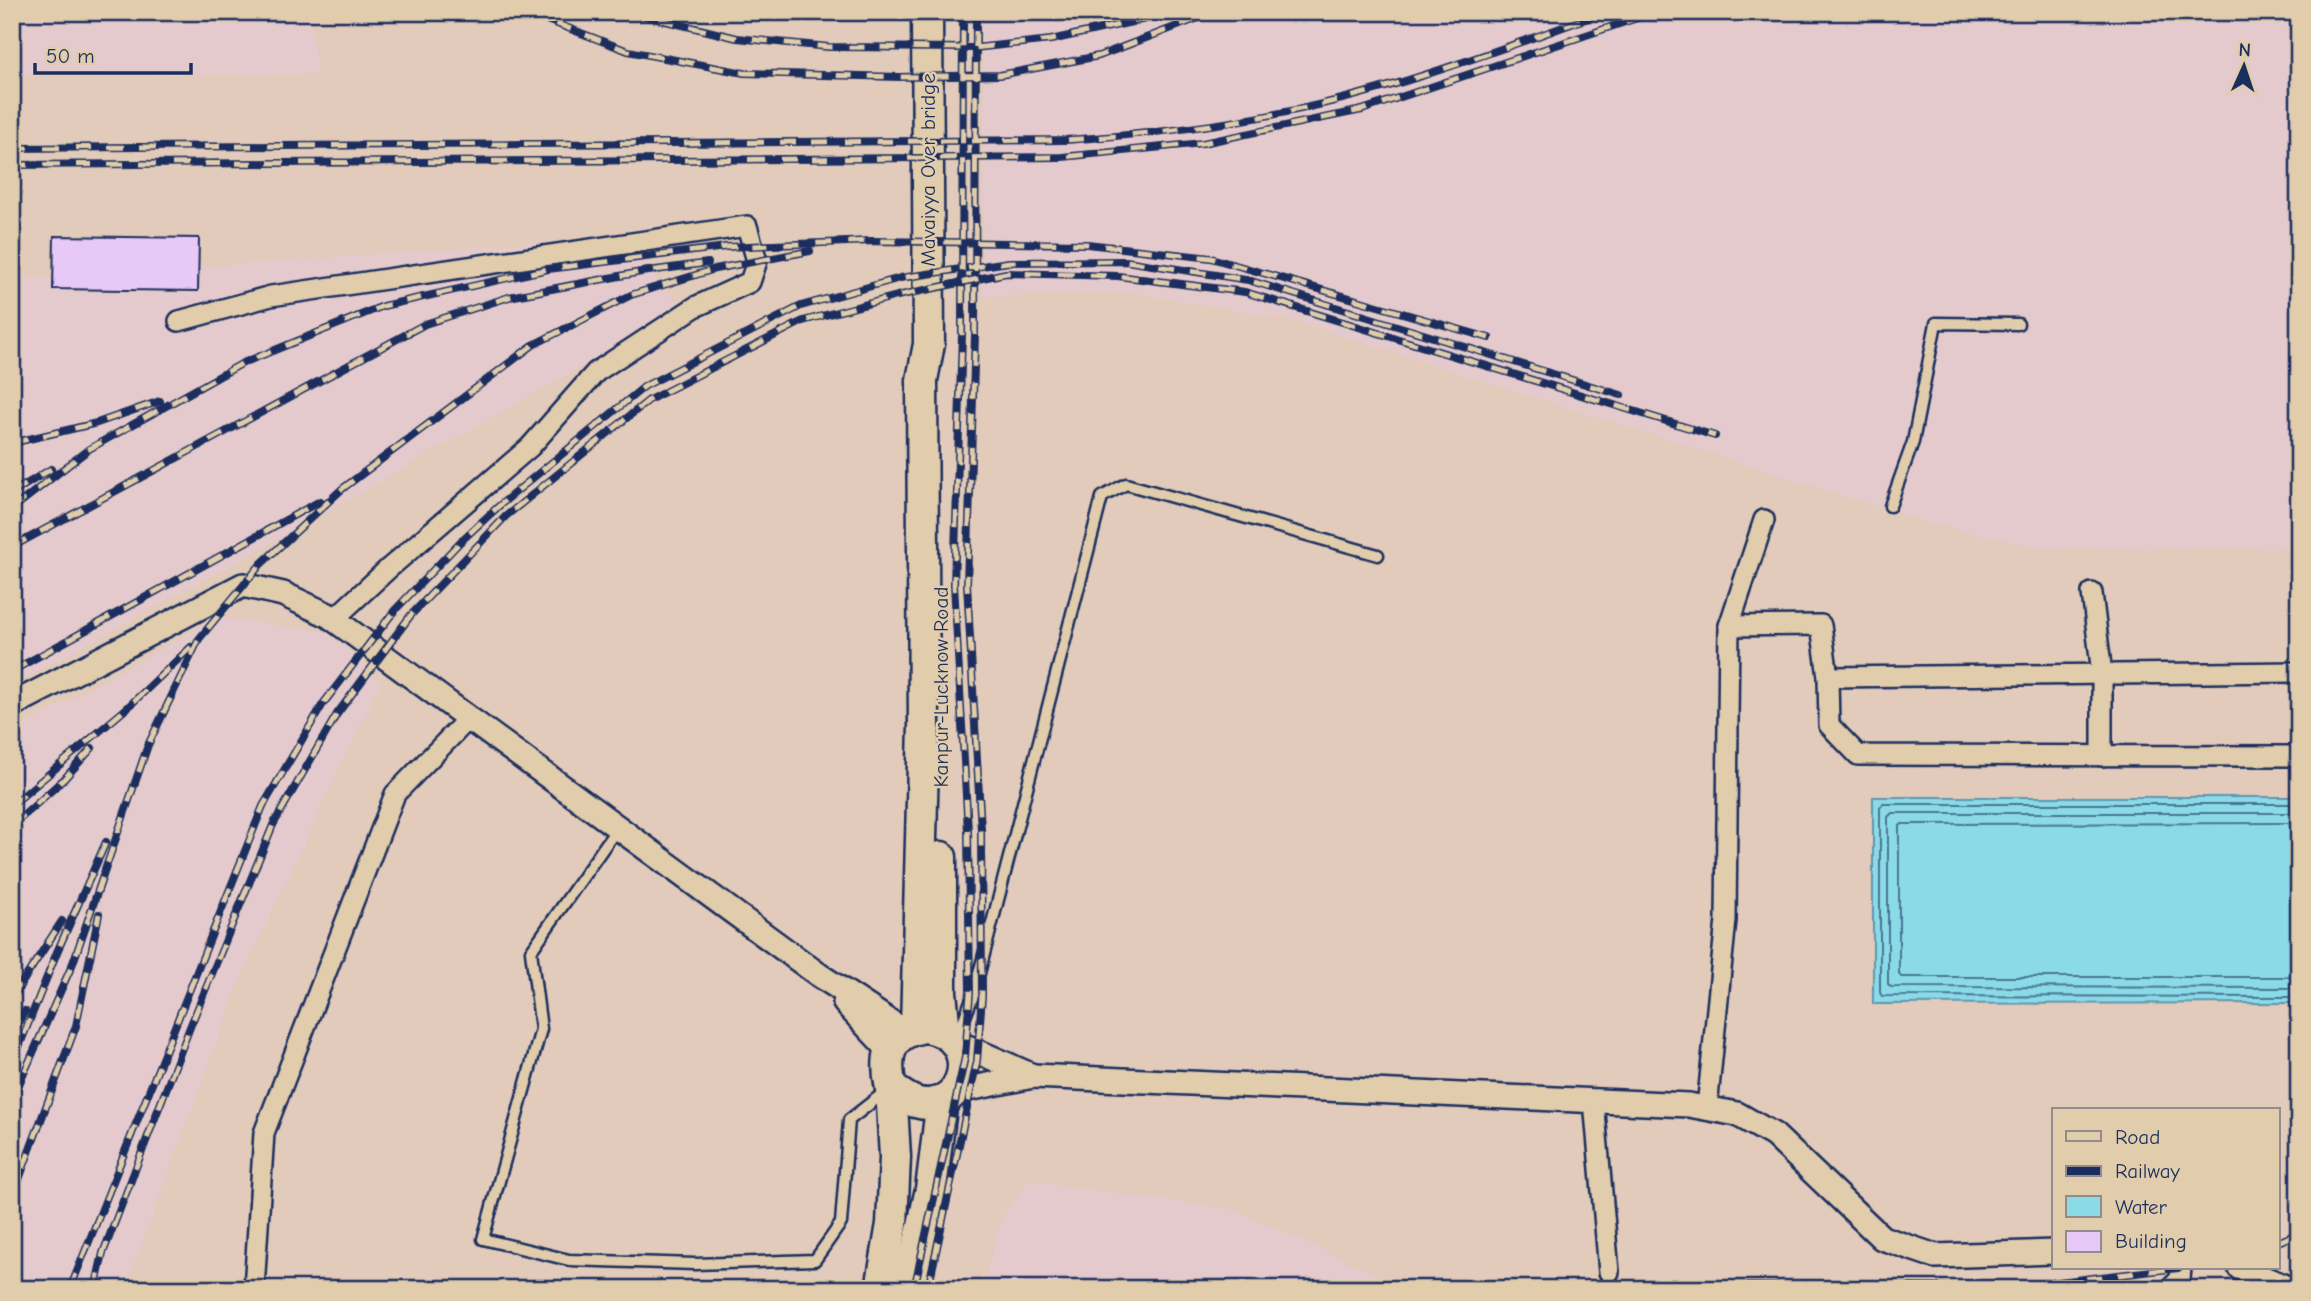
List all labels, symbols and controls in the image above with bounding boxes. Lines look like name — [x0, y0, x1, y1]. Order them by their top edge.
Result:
scale bar — [35, 32, 191, 76]
north arrow — [2210, 32, 2280, 102]
text: N — [2238, 39, 2252, 61]
text: 50 m — [46, 44, 95, 68]
street label: Mavaiyya Over bridge — [916, 73, 940, 267]
street label: Kanpur-Lucknow Road — [929, 587, 953, 787]
legend — [2052, 1108, 2280, 1270]
text: Road — [2115, 1125, 2160, 1149]
text: Railway — [2115, 1159, 2180, 1183]
text: Water — [2115, 1195, 2168, 1219]
text: Building — [2115, 1229, 2187, 1253]

